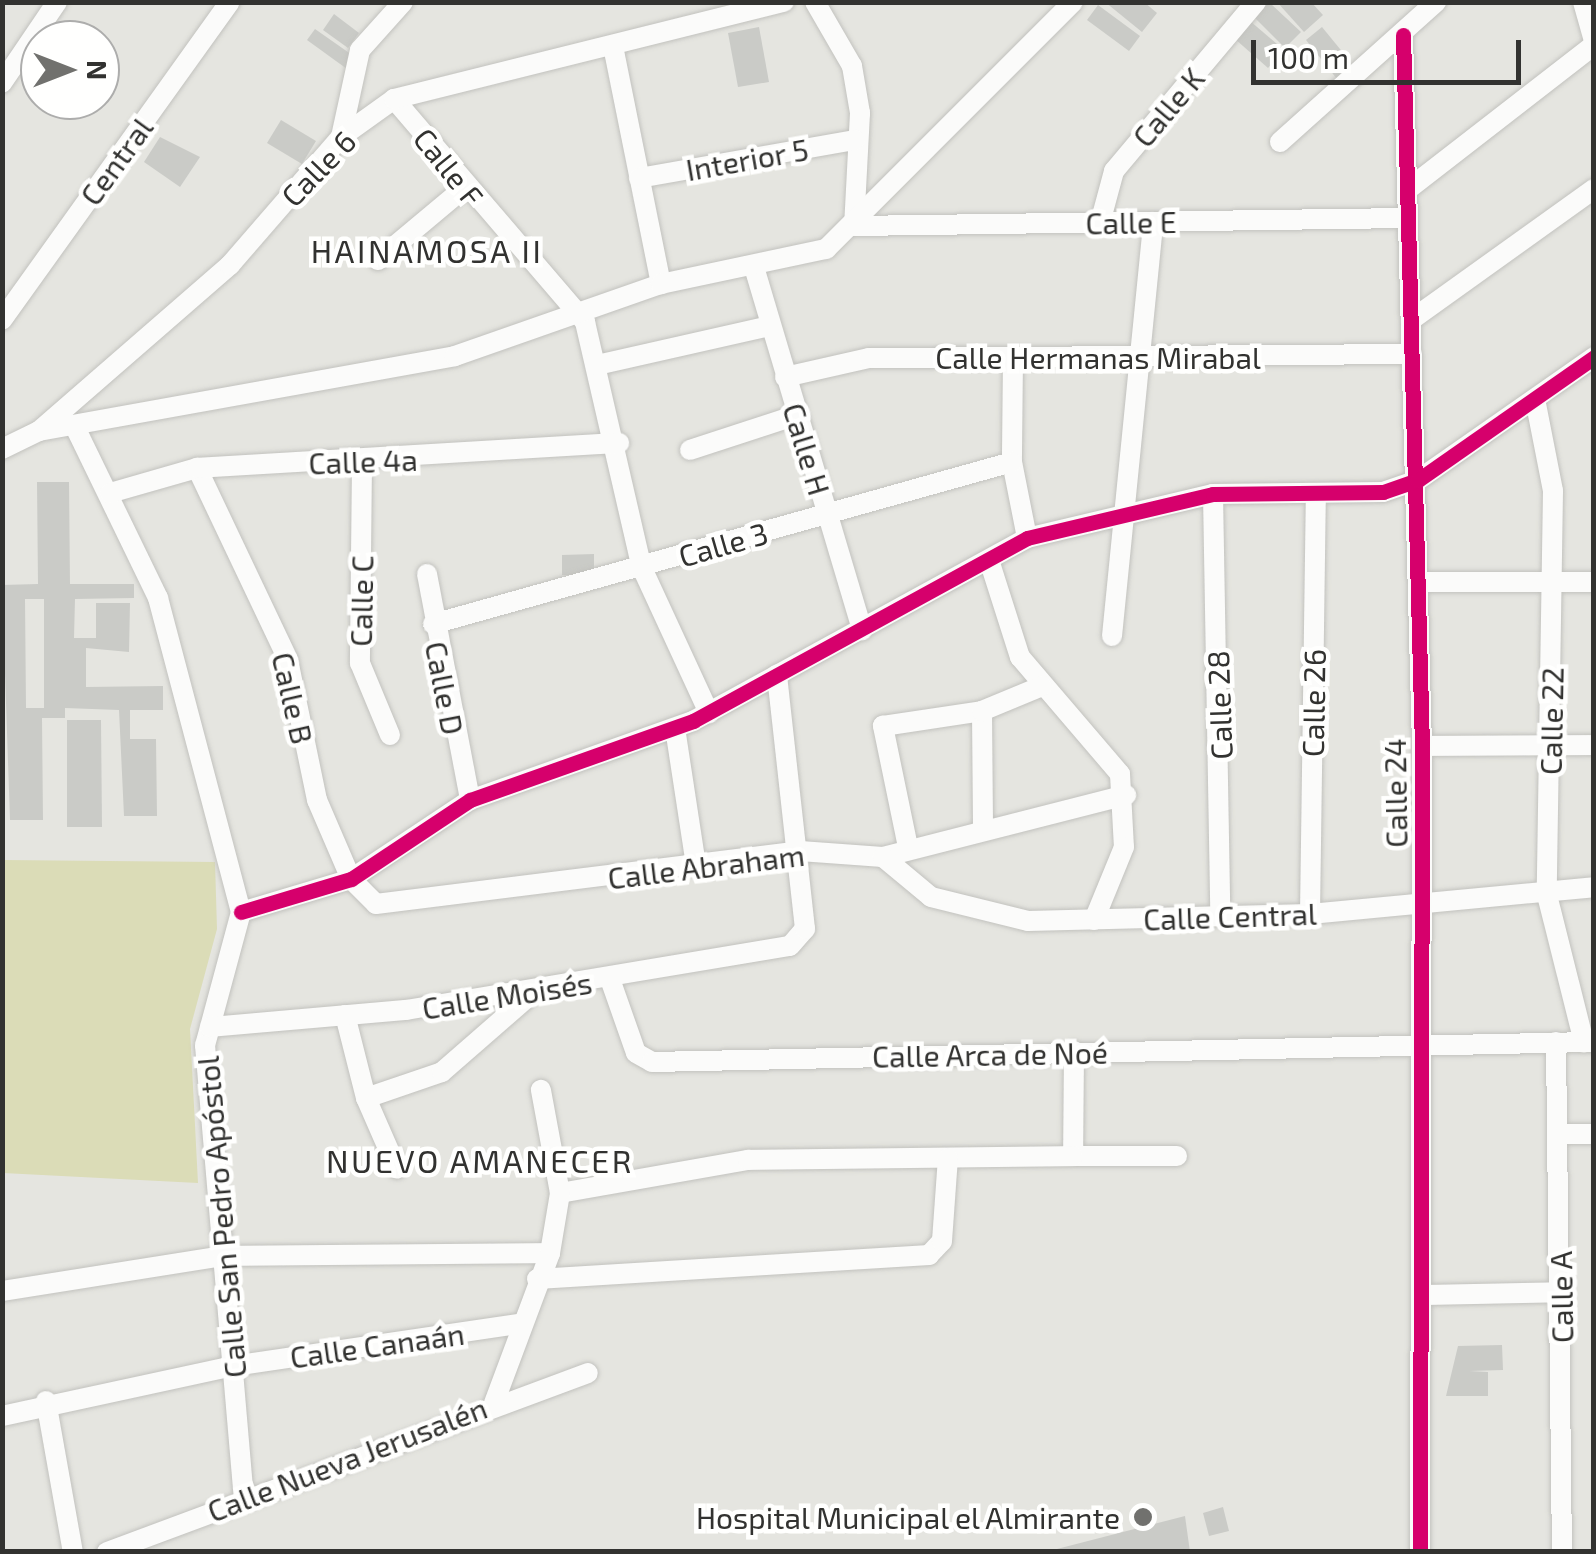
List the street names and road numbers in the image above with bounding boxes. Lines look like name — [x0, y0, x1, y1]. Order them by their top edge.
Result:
street label: Calle K — [1125, 60, 1211, 154]
street label: Central — [72, 110, 160, 212]
street label: Calle F — [407, 121, 491, 213]
street label: Calle 6 — [273, 123, 363, 213]
street label: Interior 5 — [683, 130, 811, 188]
street label: Calle E — [1085, 203, 1177, 241]
street label: Calle Hermanas Mirabal — [935, 339, 1261, 375]
street label: Calle H — [776, 399, 838, 499]
street label: Calle 4a — [308, 441, 418, 481]
street label: Calle 3 — [674, 514, 772, 574]
street label: Calle C — [342, 555, 380, 647]
street label: Calle D — [418, 638, 472, 738]
street label: Calle B — [265, 649, 321, 747]
street label: Calle 26 — [1294, 649, 1332, 757]
street label: Calle 28 — [1199, 650, 1239, 760]
street label: Calle 22 — [1532, 667, 1570, 775]
street label: Calle 24 — [1376, 738, 1414, 848]
street label: Calle Abraham — [605, 836, 807, 896]
street label: Calle Central — [1143, 895, 1317, 937]
street label: Calle Moisés — [419, 964, 595, 1026]
street label: Calle Arca de Noé — [871, 1034, 1109, 1074]
street label: Calle San Pedro Apóstol — [189, 1054, 253, 1380]
street label: Calle A — [1542, 1250, 1580, 1344]
street label: Calle Canaán — [288, 1315, 466, 1375]
street label: Calle Nueva Jerusalén — [202, 1389, 492, 1529]

